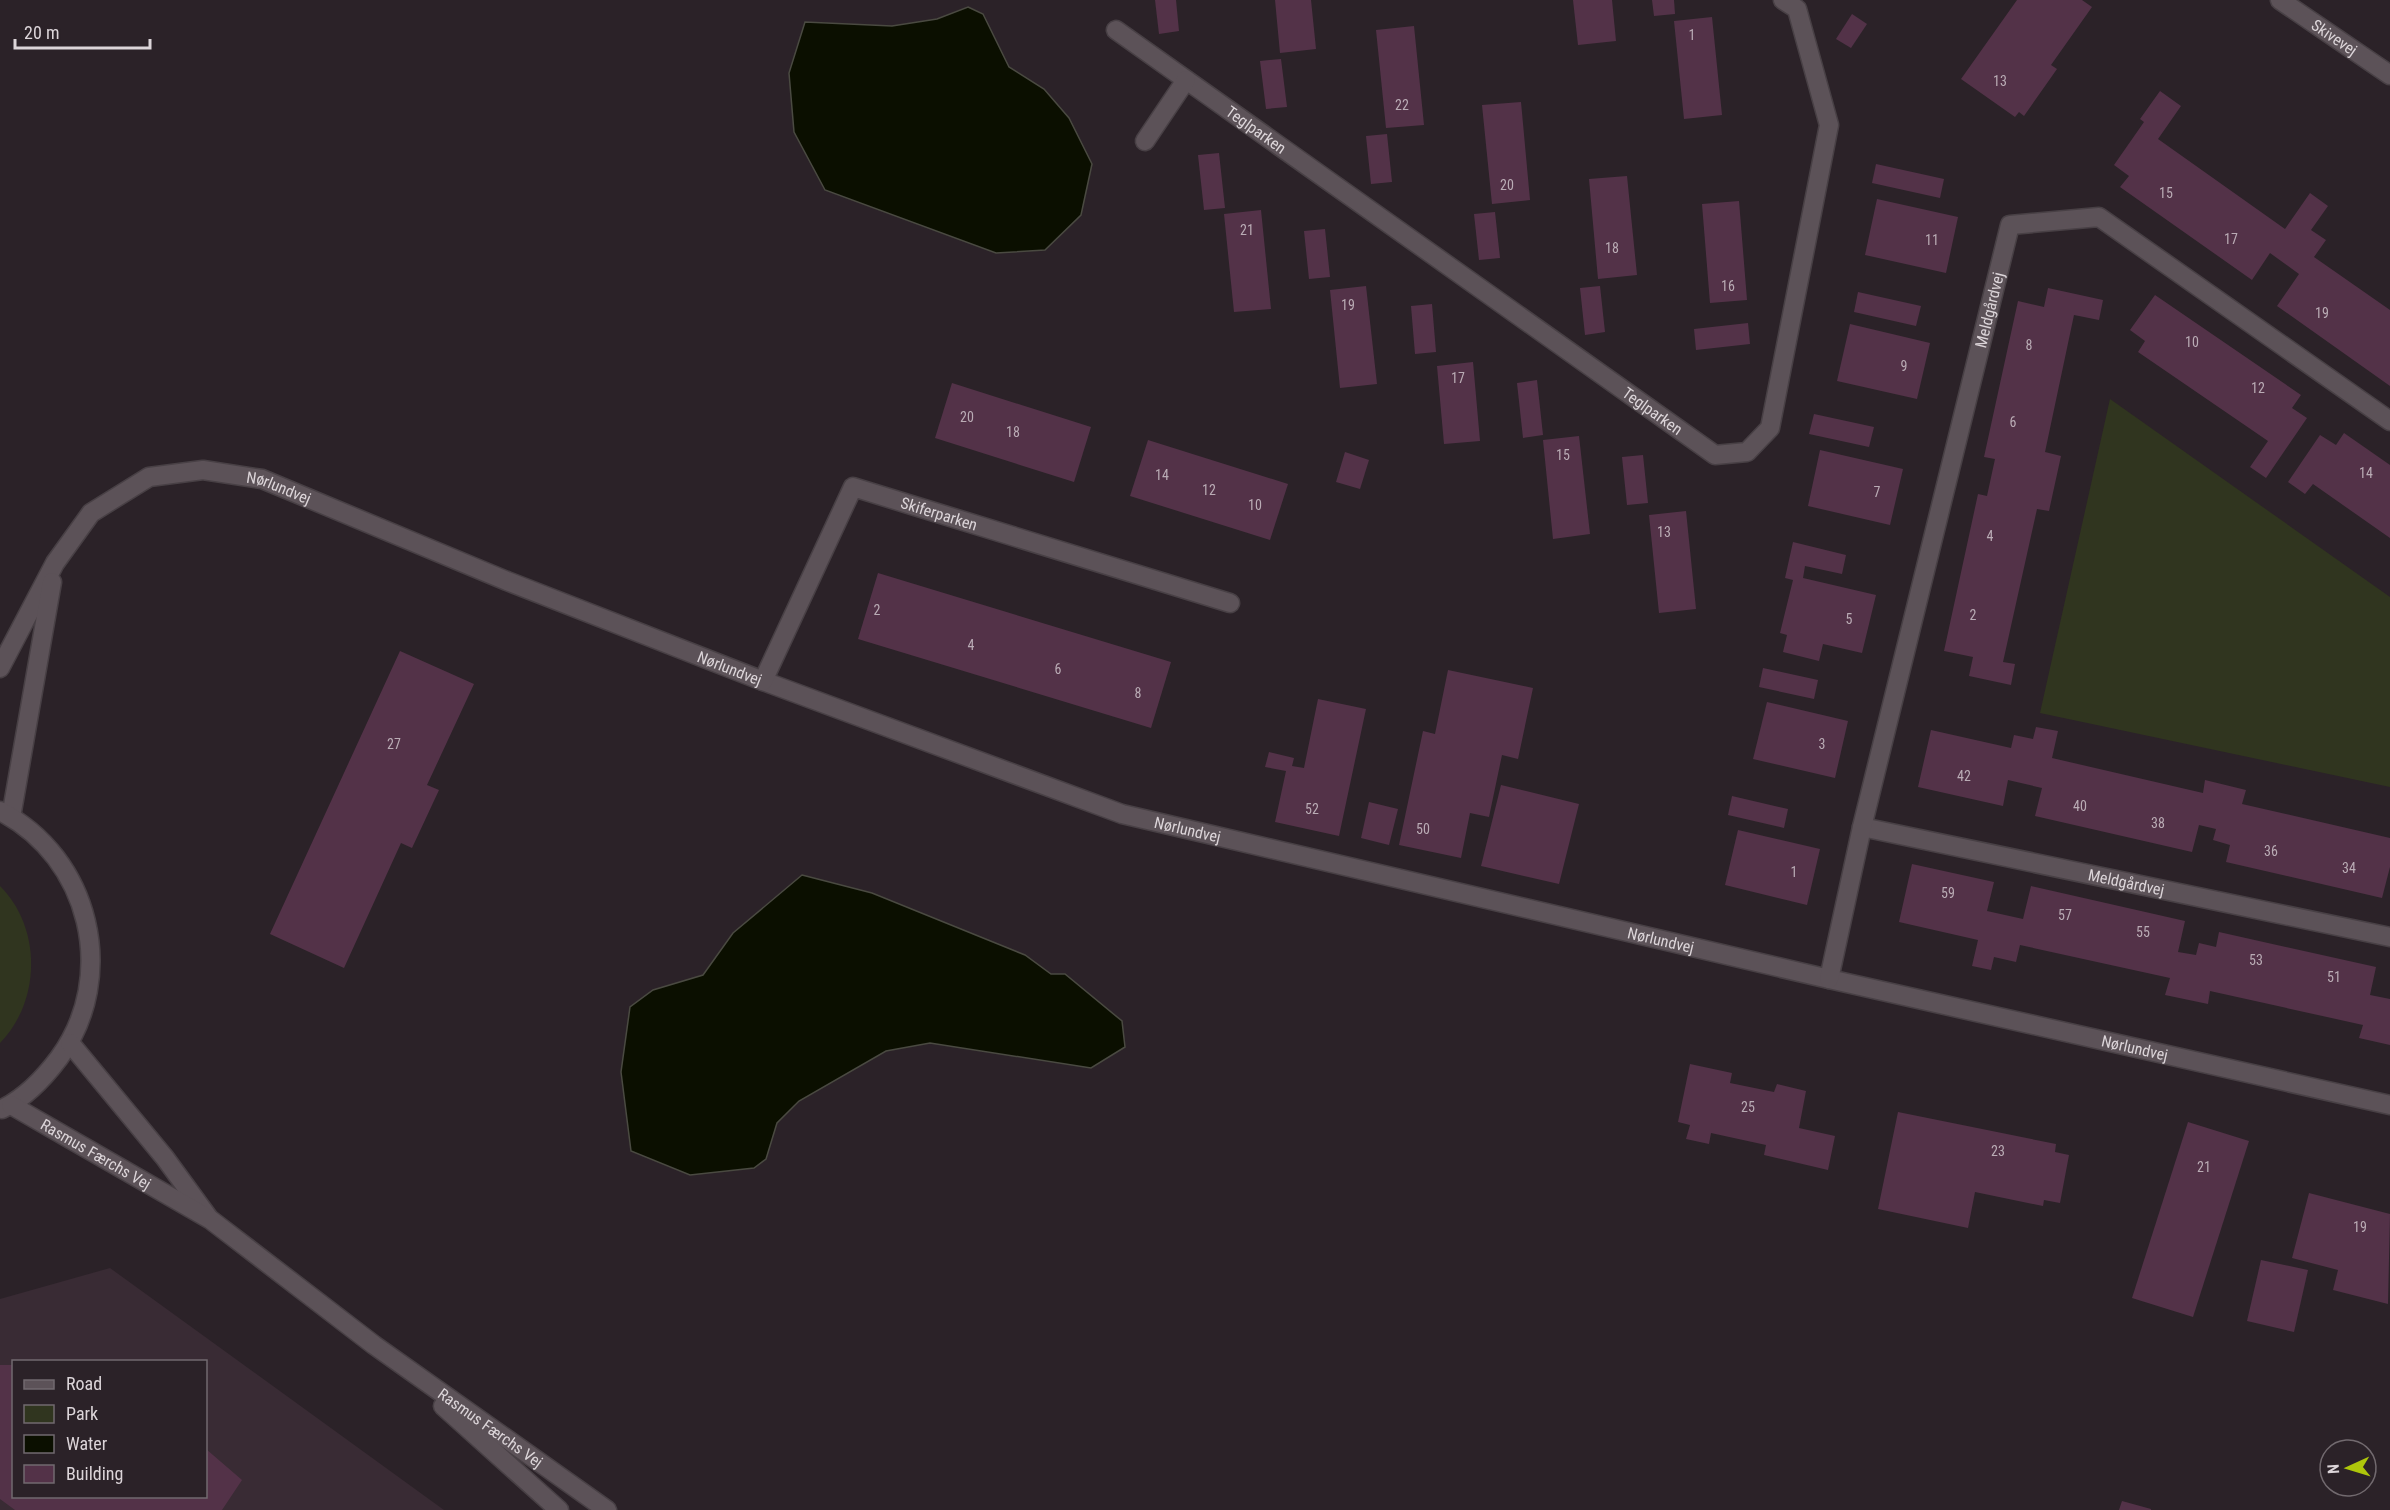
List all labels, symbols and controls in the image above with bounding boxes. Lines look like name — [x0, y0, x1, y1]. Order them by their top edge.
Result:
scale bar — [15, 12, 150, 50]
street label: Skivevej — [2308, 15, 2361, 60]
text: 20 m — [24, 22, 59, 43]
house number: 1 — [1689, 27, 1695, 43]
house number: 13 — [1993, 73, 2007, 89]
house number: 22 — [1395, 97, 1409, 113]
street label: Teglparken — [1222, 102, 1290, 158]
house number: 20 — [1500, 177, 1514, 193]
house number: 15 — [2159, 185, 2173, 201]
house number: 21 — [1240, 222, 1254, 238]
house number: 17 — [2224, 231, 2238, 247]
house number: 11 — [1925, 232, 1939, 248]
house number: 18 — [1605, 240, 1619, 256]
street label: Meldgårdvej — [1971, 270, 2008, 350]
house number: 16 — [1721, 278, 1735, 294]
house number: 19 — [1341, 297, 1355, 313]
house number: 19 — [2315, 305, 2329, 321]
house number: 10 — [2185, 334, 2199, 350]
house number: 8 — [2026, 337, 2033, 353]
house number: 9 — [1901, 358, 1907, 374]
house number: 17 — [1451, 370, 1465, 386]
house number: 12 — [2251, 380, 2265, 396]
street label: Teglparken — [1619, 383, 1686, 439]
house number: 20 — [960, 409, 974, 425]
house number: 6 — [2010, 414, 2017, 430]
house number: 18 — [1006, 424, 1020, 440]
house number: 15 — [1556, 447, 1570, 463]
house number: 14 — [2359, 465, 2373, 481]
house number: 14 — [1155, 467, 1169, 483]
street label: Nørlundvej — [245, 468, 314, 508]
house number: 12 — [1202, 482, 1216, 498]
house number: 7 — [1874, 484, 1881, 500]
street label: Skiferparken — [898, 493, 980, 535]
house number: 10 — [1248, 497, 1262, 513]
house number: 13 — [1657, 524, 1671, 540]
house number: 4 — [1987, 528, 1994, 544]
house number: 2 — [874, 602, 881, 618]
house number: 2 — [1970, 607, 1977, 623]
house number: 5 — [1846, 611, 1853, 627]
house number: 4 — [968, 637, 975, 653]
street label: Nørlundvej — [695, 647, 764, 690]
house number: 6 — [1055, 661, 1062, 677]
house number: 8 — [1135, 685, 1142, 701]
house number: 27 — [387, 736, 401, 752]
house number: 3 — [1819, 736, 1825, 752]
house number: 42 — [1957, 768, 1971, 784]
house number: 40 — [2073, 798, 2087, 814]
house number: 52 — [1305, 801, 1319, 817]
street label: Nørlundvej — [1152, 813, 1223, 847]
house number: 38 — [2151, 815, 2165, 831]
house number: 50 — [1416, 821, 1430, 837]
house number: 36 — [2264, 843, 2278, 859]
house number: 34 — [2342, 860, 2356, 876]
house number: 1 — [1791, 864, 1797, 880]
street label: Meldgårdvej — [2086, 865, 2166, 900]
house number: 59 — [1941, 885, 1955, 901]
house number: 57 — [2058, 907, 2072, 923]
street label: Nørlundvej — [1626, 923, 1696, 957]
house number: 55 — [2136, 924, 2150, 940]
house number: 53 — [2249, 952, 2263, 968]
house number: 51 — [2327, 969, 2341, 985]
street label: Nørlundvej — [2100, 1031, 2170, 1065]
house number: 25 — [1741, 1099, 1755, 1115]
street label: Rasmus Færchs Vej — [37, 1115, 154, 1193]
house number: 23 — [1991, 1143, 2005, 1159]
house number: 21 — [2197, 1159, 2211, 1175]
house number: 19 — [2353, 1219, 2367, 1235]
legend — [12, 1360, 207, 1498]
text: Road — [66, 1373, 102, 1394]
street label: Rasmus Færchs Vej — [434, 1384, 546, 1472]
text: Park — [66, 1403, 98, 1424]
text: Water — [66, 1433, 108, 1454]
north arrow — [2318, 1438, 2378, 1498]
text: Building — [66, 1463, 123, 1484]
text: N — [2324, 1463, 2343, 1475]

